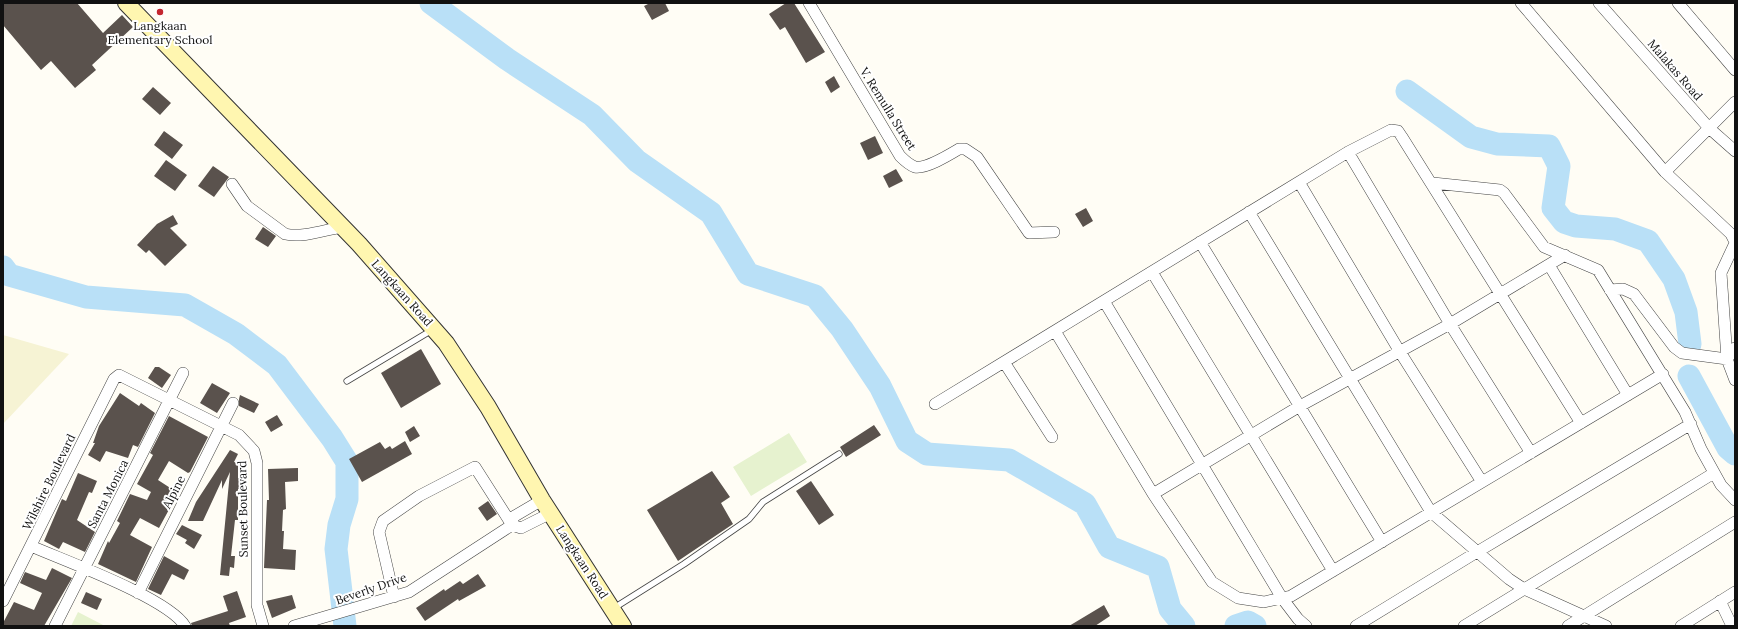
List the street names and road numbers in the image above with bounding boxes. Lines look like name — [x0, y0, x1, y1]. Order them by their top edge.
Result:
street label: Malakas Road — [1645, 36, 1706, 103]
street label: V. Remulla Street — [857, 64, 920, 153]
street label: Langkaan Road — [368, 256, 436, 329]
street label: Wilshire Boulevard — [19, 431, 78, 532]
street label: Santa Monica — [84, 457, 131, 531]
street label: Sunset Boulevard — [234, 461, 251, 557]
street label: Alpine — [158, 472, 188, 512]
street label: Langkaan Road — [553, 522, 612, 601]
street label: Beverly Drive — [333, 569, 409, 608]

